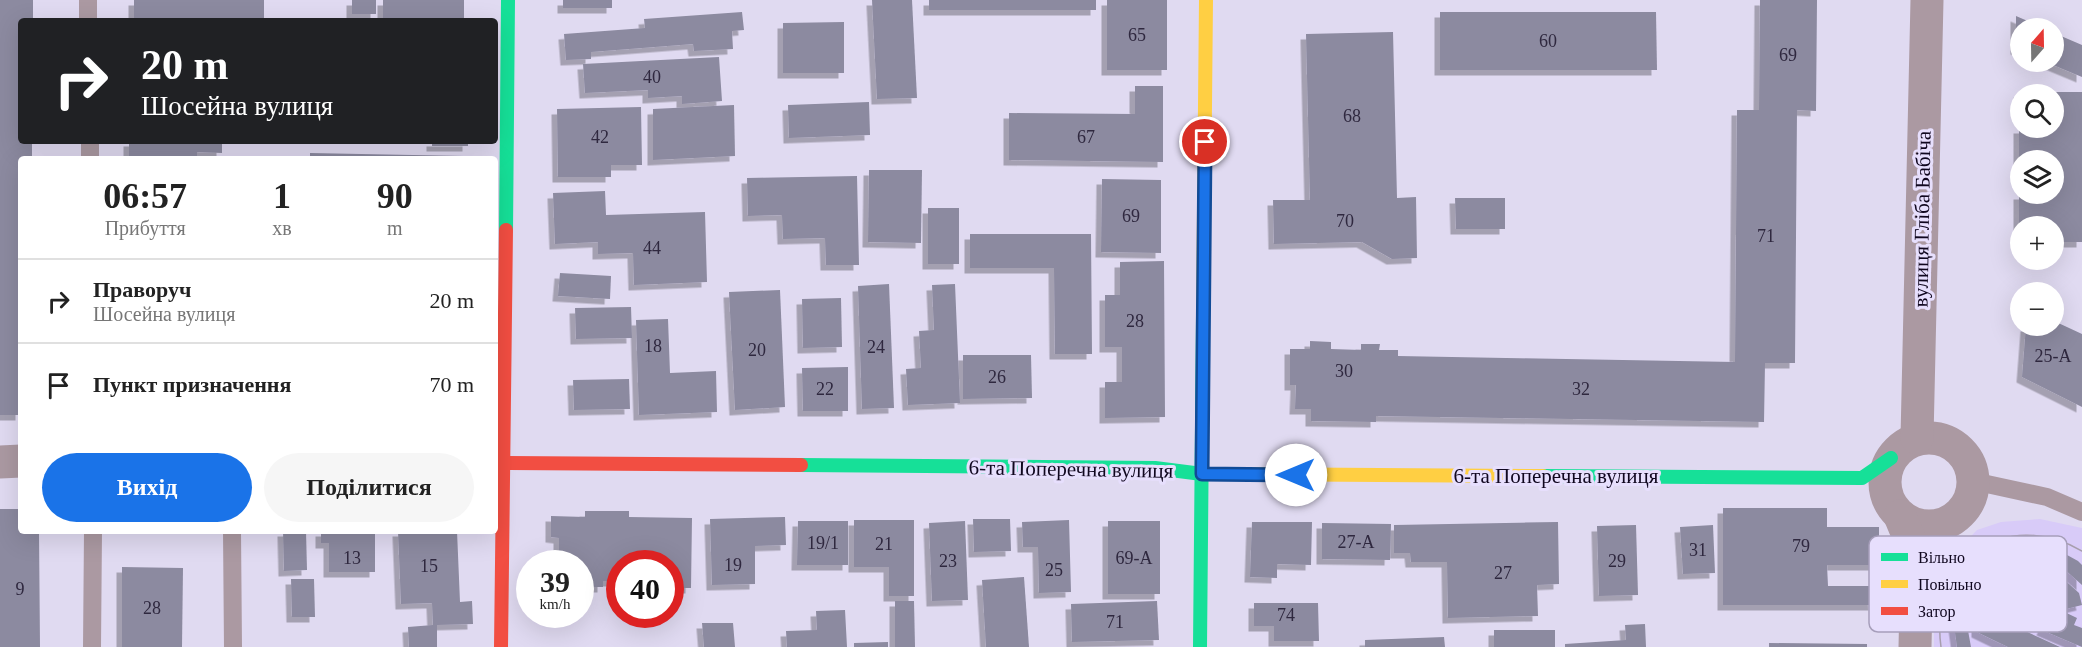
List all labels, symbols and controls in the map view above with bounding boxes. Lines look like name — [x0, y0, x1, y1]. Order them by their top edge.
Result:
north arrow — [2010, 18, 2064, 72]
map controls — [2010, 18, 2064, 336]
house number: 65 — [1128, 25, 1146, 45]
house number: 60 — [1539, 31, 1557, 51]
icon: right — [42, 42, 120, 120]
text: 20 m — [141, 42, 229, 88]
house number: 69 — [1779, 45, 1797, 65]
house number: 40 — [643, 67, 661, 87]
button: search — [2010, 84, 2064, 138]
text: Шосейна вулиця — [141, 91, 333, 121]
house number: 68 — [1343, 106, 1361, 126]
pin — [1179, 116, 1230, 167]
icon: arrive — [1188, 125, 1221, 158]
house number: 42 — [591, 127, 609, 147]
house number: 67 — [1077, 127, 1095, 147]
street label: вулиця Гліба Бабіча — [1908, 130, 1936, 307]
button: layers — [2010, 150, 2064, 204]
text: 06:57 — [103, 176, 187, 216]
text: 1 — [273, 176, 291, 216]
text: 90 — [377, 176, 413, 216]
house number: 69 — [1122, 206, 1140, 226]
house number: 70 — [1336, 211, 1354, 231]
button: + — [2010, 216, 2064, 270]
text: Прибуття — [105, 217, 186, 239]
text: хв — [272, 217, 292, 239]
text: m — [387, 217, 403, 239]
house number: 71 — [1757, 226, 1775, 246]
house number: 44 — [643, 238, 661, 258]
text: Праворуч — [93, 277, 191, 302]
button: − — [2010, 282, 2064, 336]
icon: right — [42, 285, 75, 318]
text: 20 m — [429, 288, 474, 313]
text: Шосейна вулиця — [93, 303, 235, 325]
house number: 28 — [1126, 311, 1144, 331]
house number: 18 — [644, 336, 662, 356]
house number: 24 — [867, 337, 885, 357]
house number: 20 — [748, 340, 766, 360]
house number: 25-А — [2035, 346, 2072, 366]
house number: 30 — [1335, 361, 1353, 381]
house number: 26 — [988, 367, 1006, 387]
icon: arrive — [42, 369, 75, 402]
text: Пункт призначення — [93, 372, 291, 397]
text: 70 m — [429, 372, 474, 397]
house number: 22 — [816, 379, 834, 399]
house number: 32 — [1572, 379, 1590, 399]
position arrow — [1264, 443, 1328, 507]
button: Вихід — [42, 453, 252, 522]
button: Поділитися — [264, 453, 474, 522]
street label: 6-та Поперечна вулиця — [968, 455, 1174, 483]
street label: 6-та Поперечна вулиця — [1454, 464, 1659, 488]
house number: 27-А — [1338, 532, 1375, 552]
house number: 19/1 — [807, 533, 839, 553]
house number: 21 — [875, 534, 893, 554]
house number: 79 — [1792, 536, 1810, 556]
legend — [1869, 536, 2067, 632]
house number: 31 — [1689, 540, 1707, 560]
house number: 13 — [343, 548, 361, 568]
house number: 69-А — [1116, 548, 1153, 568]
text: Вільно — [1918, 549, 1965, 566]
speed limit sign: 40 — [606, 550, 684, 628]
house number: 23 — [939, 551, 957, 571]
house number: 29 — [1608, 551, 1626, 571]
house number: 19 — [724, 555, 742, 575]
house number: 15 — [420, 556, 438, 576]
house number: 25 — [1045, 560, 1063, 580]
house number: 27 — [1494, 563, 1512, 583]
text: 39 — [540, 565, 570, 598]
text: Повільно — [1918, 576, 1981, 593]
house number: 9 — [16, 579, 25, 599]
text: km/h — [540, 596, 570, 612]
house number: 28 — [143, 598, 161, 618]
text: Затор — [1918, 603, 1955, 621]
house number: 74 — [1277, 605, 1295, 625]
house number: 71 — [1106, 612, 1124, 632]

